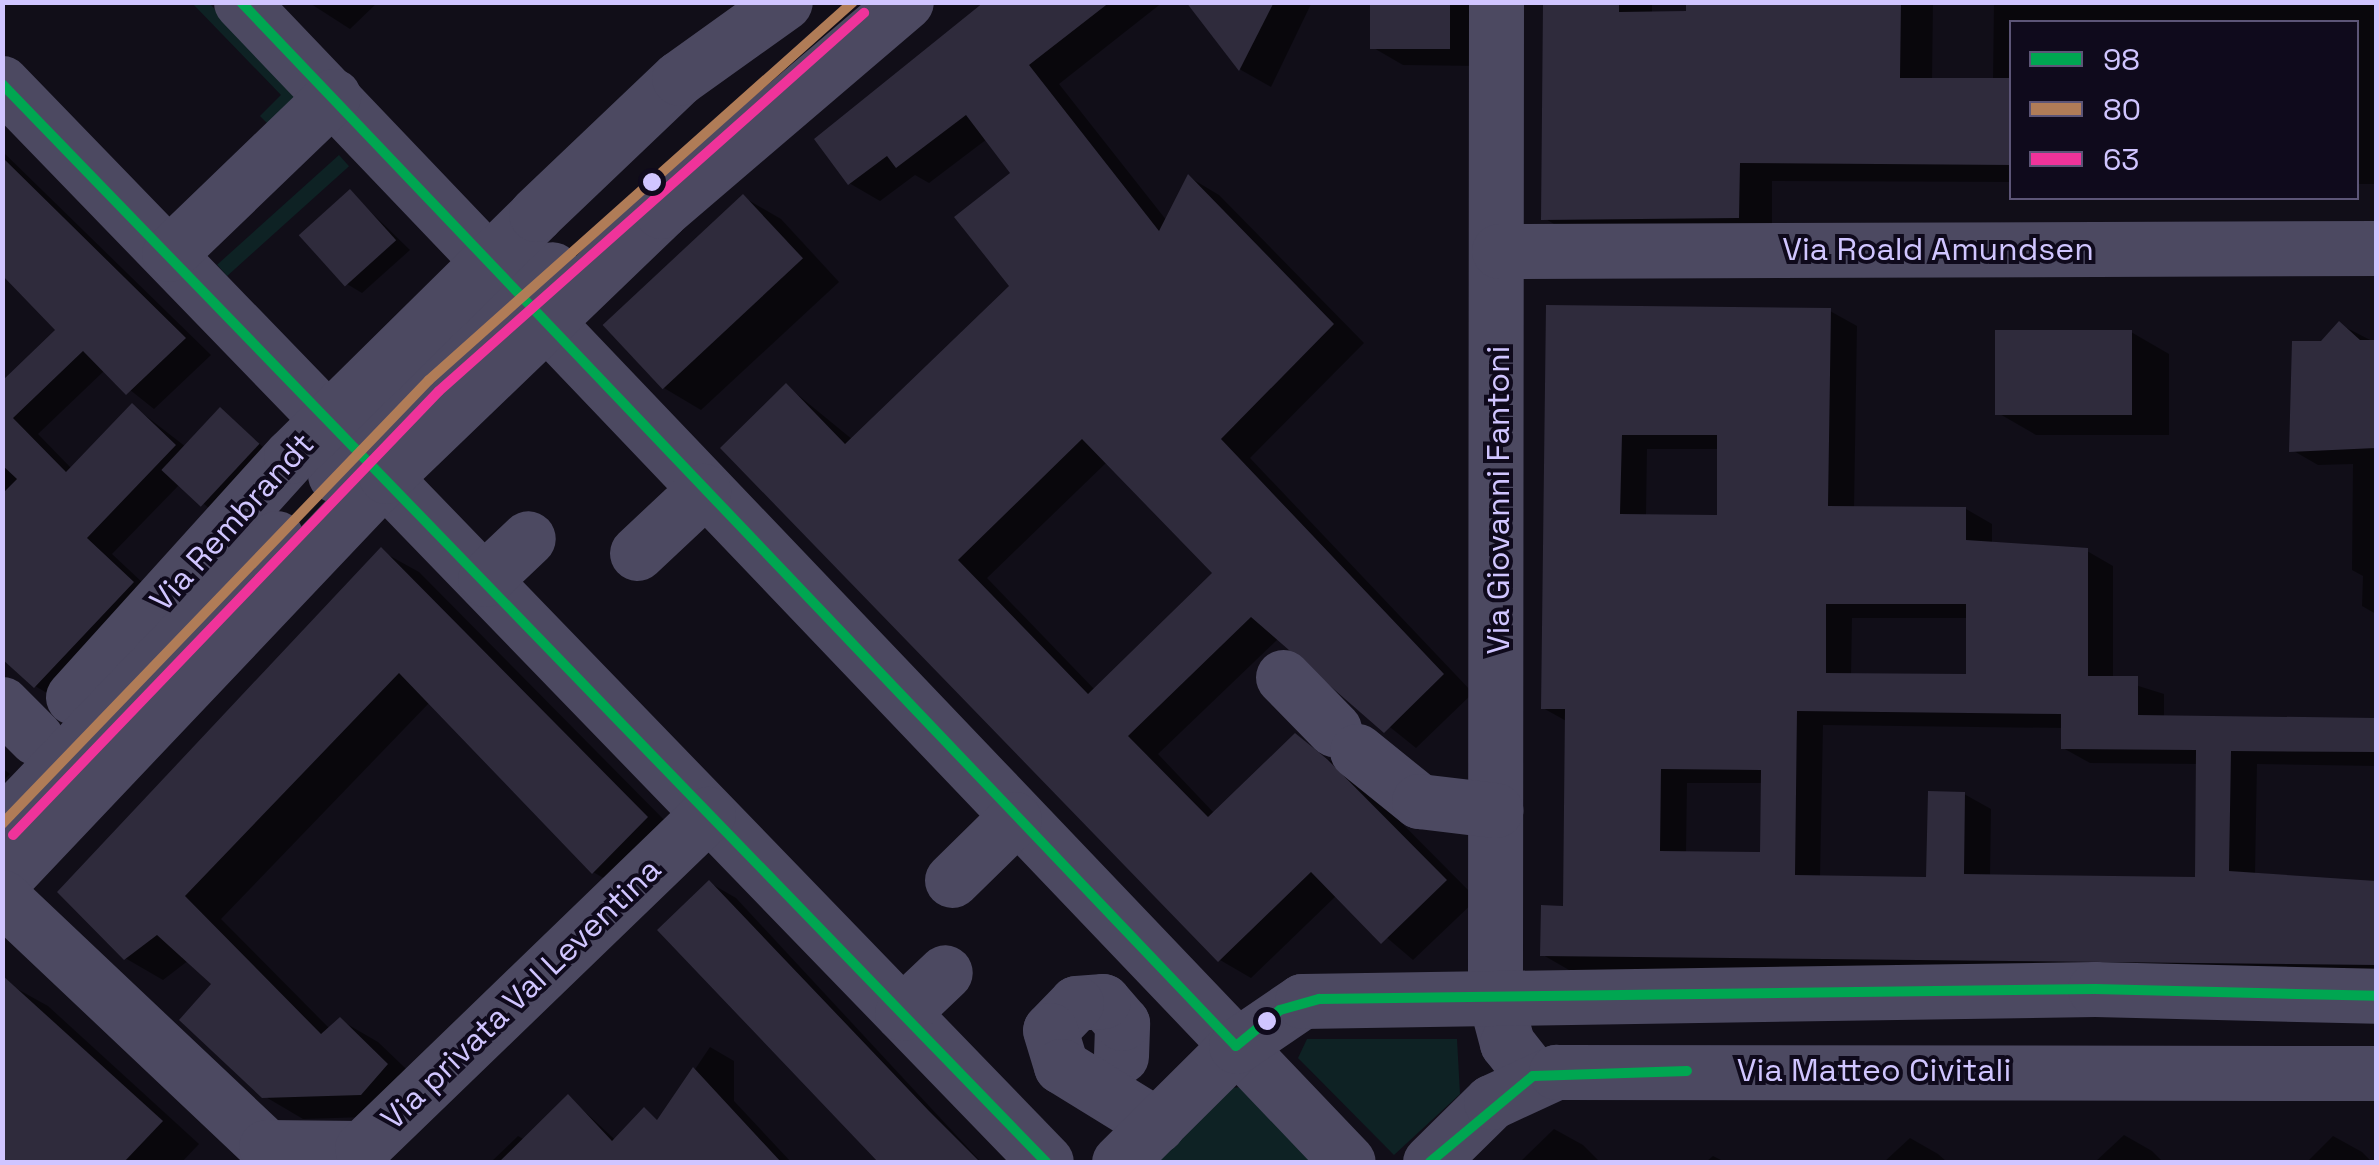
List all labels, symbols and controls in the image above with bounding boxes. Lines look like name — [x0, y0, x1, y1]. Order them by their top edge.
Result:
legend — [2009, 20, 2359, 200]
text: 98 — [2103, 40, 2140, 79]
text: 80 — [2103, 90, 2141, 129]
text: 63 — [2103, 140, 2139, 179]
unlabelled marker — [642, 172, 662, 192]
street label: Via Roald Amundsen — [1782, 230, 2094, 268]
street label: Via Giovanni Fantoni — [1479, 346, 1517, 654]
street label: Via Rembrandt — [142, 425, 322, 619]
street label: Via privata Val Leventina — [373, 850, 669, 1138]
unlabelled marker — [1257, 1011, 1277, 1031]
street label: Via Matteo Civitali — [1737, 1051, 2011, 1089]

